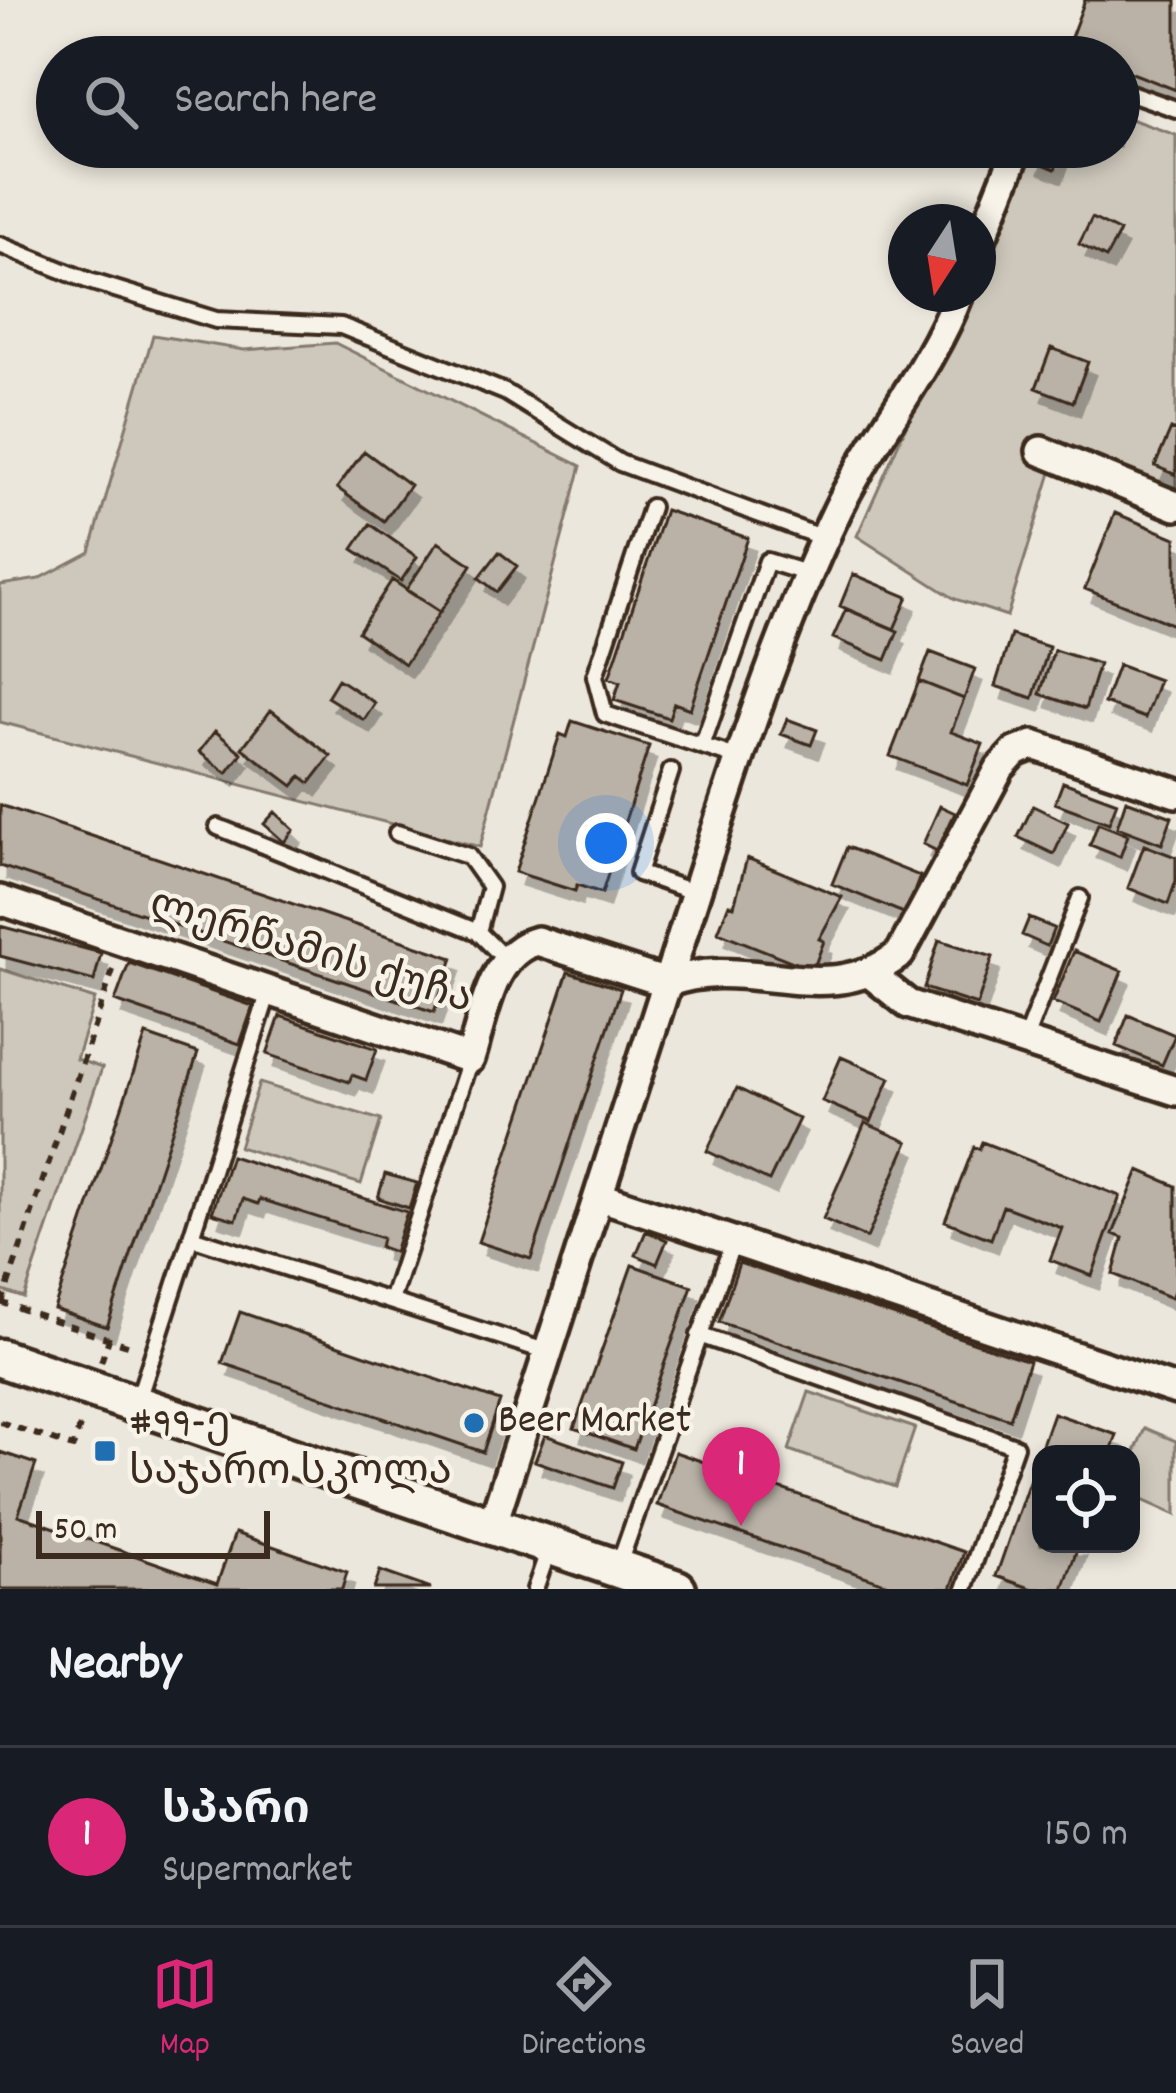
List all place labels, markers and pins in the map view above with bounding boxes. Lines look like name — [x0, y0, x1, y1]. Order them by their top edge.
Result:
place label: Beer Market — [498, 1393, 691, 1453]
place label: #99-ე საჯარო სკოლა — [129, 1397, 452, 1505]
marker: Beer Market — [461, 1410, 487, 1436]
pin: 1 — [702, 1427, 780, 1526]
marker: #99-ე საჯარო სკოლა — [92, 1438, 118, 1464]

